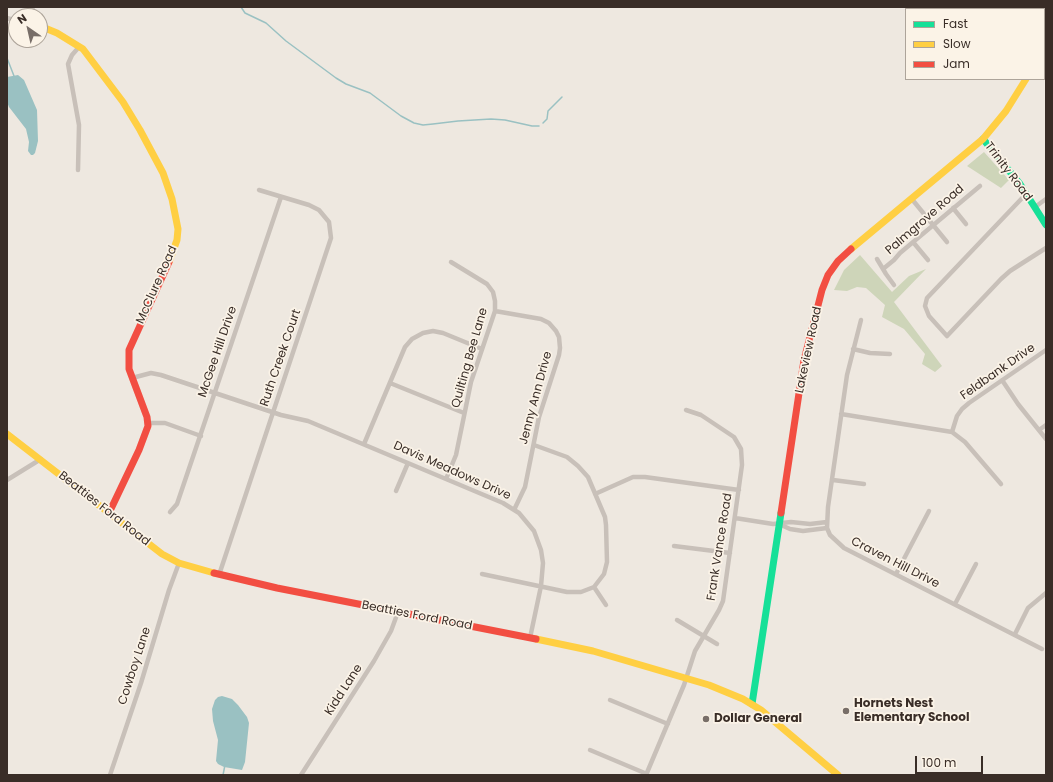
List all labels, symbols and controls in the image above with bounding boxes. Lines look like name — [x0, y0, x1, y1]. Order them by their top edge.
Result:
north arrow — [8, 8, 48, 48]
legend — [905, 8, 1045, 80]
text: N — [14, 10, 30, 28]
text: Fast — [943, 15, 968, 32]
text: Slow — [943, 35, 971, 52]
text: Jam — [943, 55, 970, 72]
street label: Trinity Road — [981, 140, 1035, 204]
street label: Palmgrove Road — [883, 182, 967, 258]
street label: McClure Road — [133, 244, 181, 326]
street label: McGee Hill Drive — [196, 305, 240, 399]
street label: Lakeview Road — [793, 305, 825, 395]
street label: Quilting Bee Lane — [449, 306, 491, 410]
street label: Ruth Creek Court — [258, 308, 304, 408]
street label: Feldbank Drive — [958, 341, 1038, 403]
street label: Jenny Ann Drive — [517, 350, 555, 446]
street label: Davis Meadows Drive — [391, 439, 513, 503]
street label: Beatties Ford Road — [55, 469, 153, 549]
street label: Frank Vance Road — [704, 492, 736, 602]
street label: Craven Hill Drive — [848, 534, 942, 592]
street label: Beatties Ford Road — [361, 598, 473, 634]
street label: Cowboy Lane — [116, 625, 154, 707]
street label: Kidd Lane — [322, 662, 366, 718]
place label: Hornets Nest Elementary School — [854, 697, 969, 725]
marker: Hornets Nest Elementary School — [841, 706, 851, 716]
place label: Dollar General — [714, 712, 802, 726]
marker: Dollar General — [701, 714, 711, 724]
scale bar — [917, 748, 985, 774]
text: 100 m — [922, 754, 956, 771]

